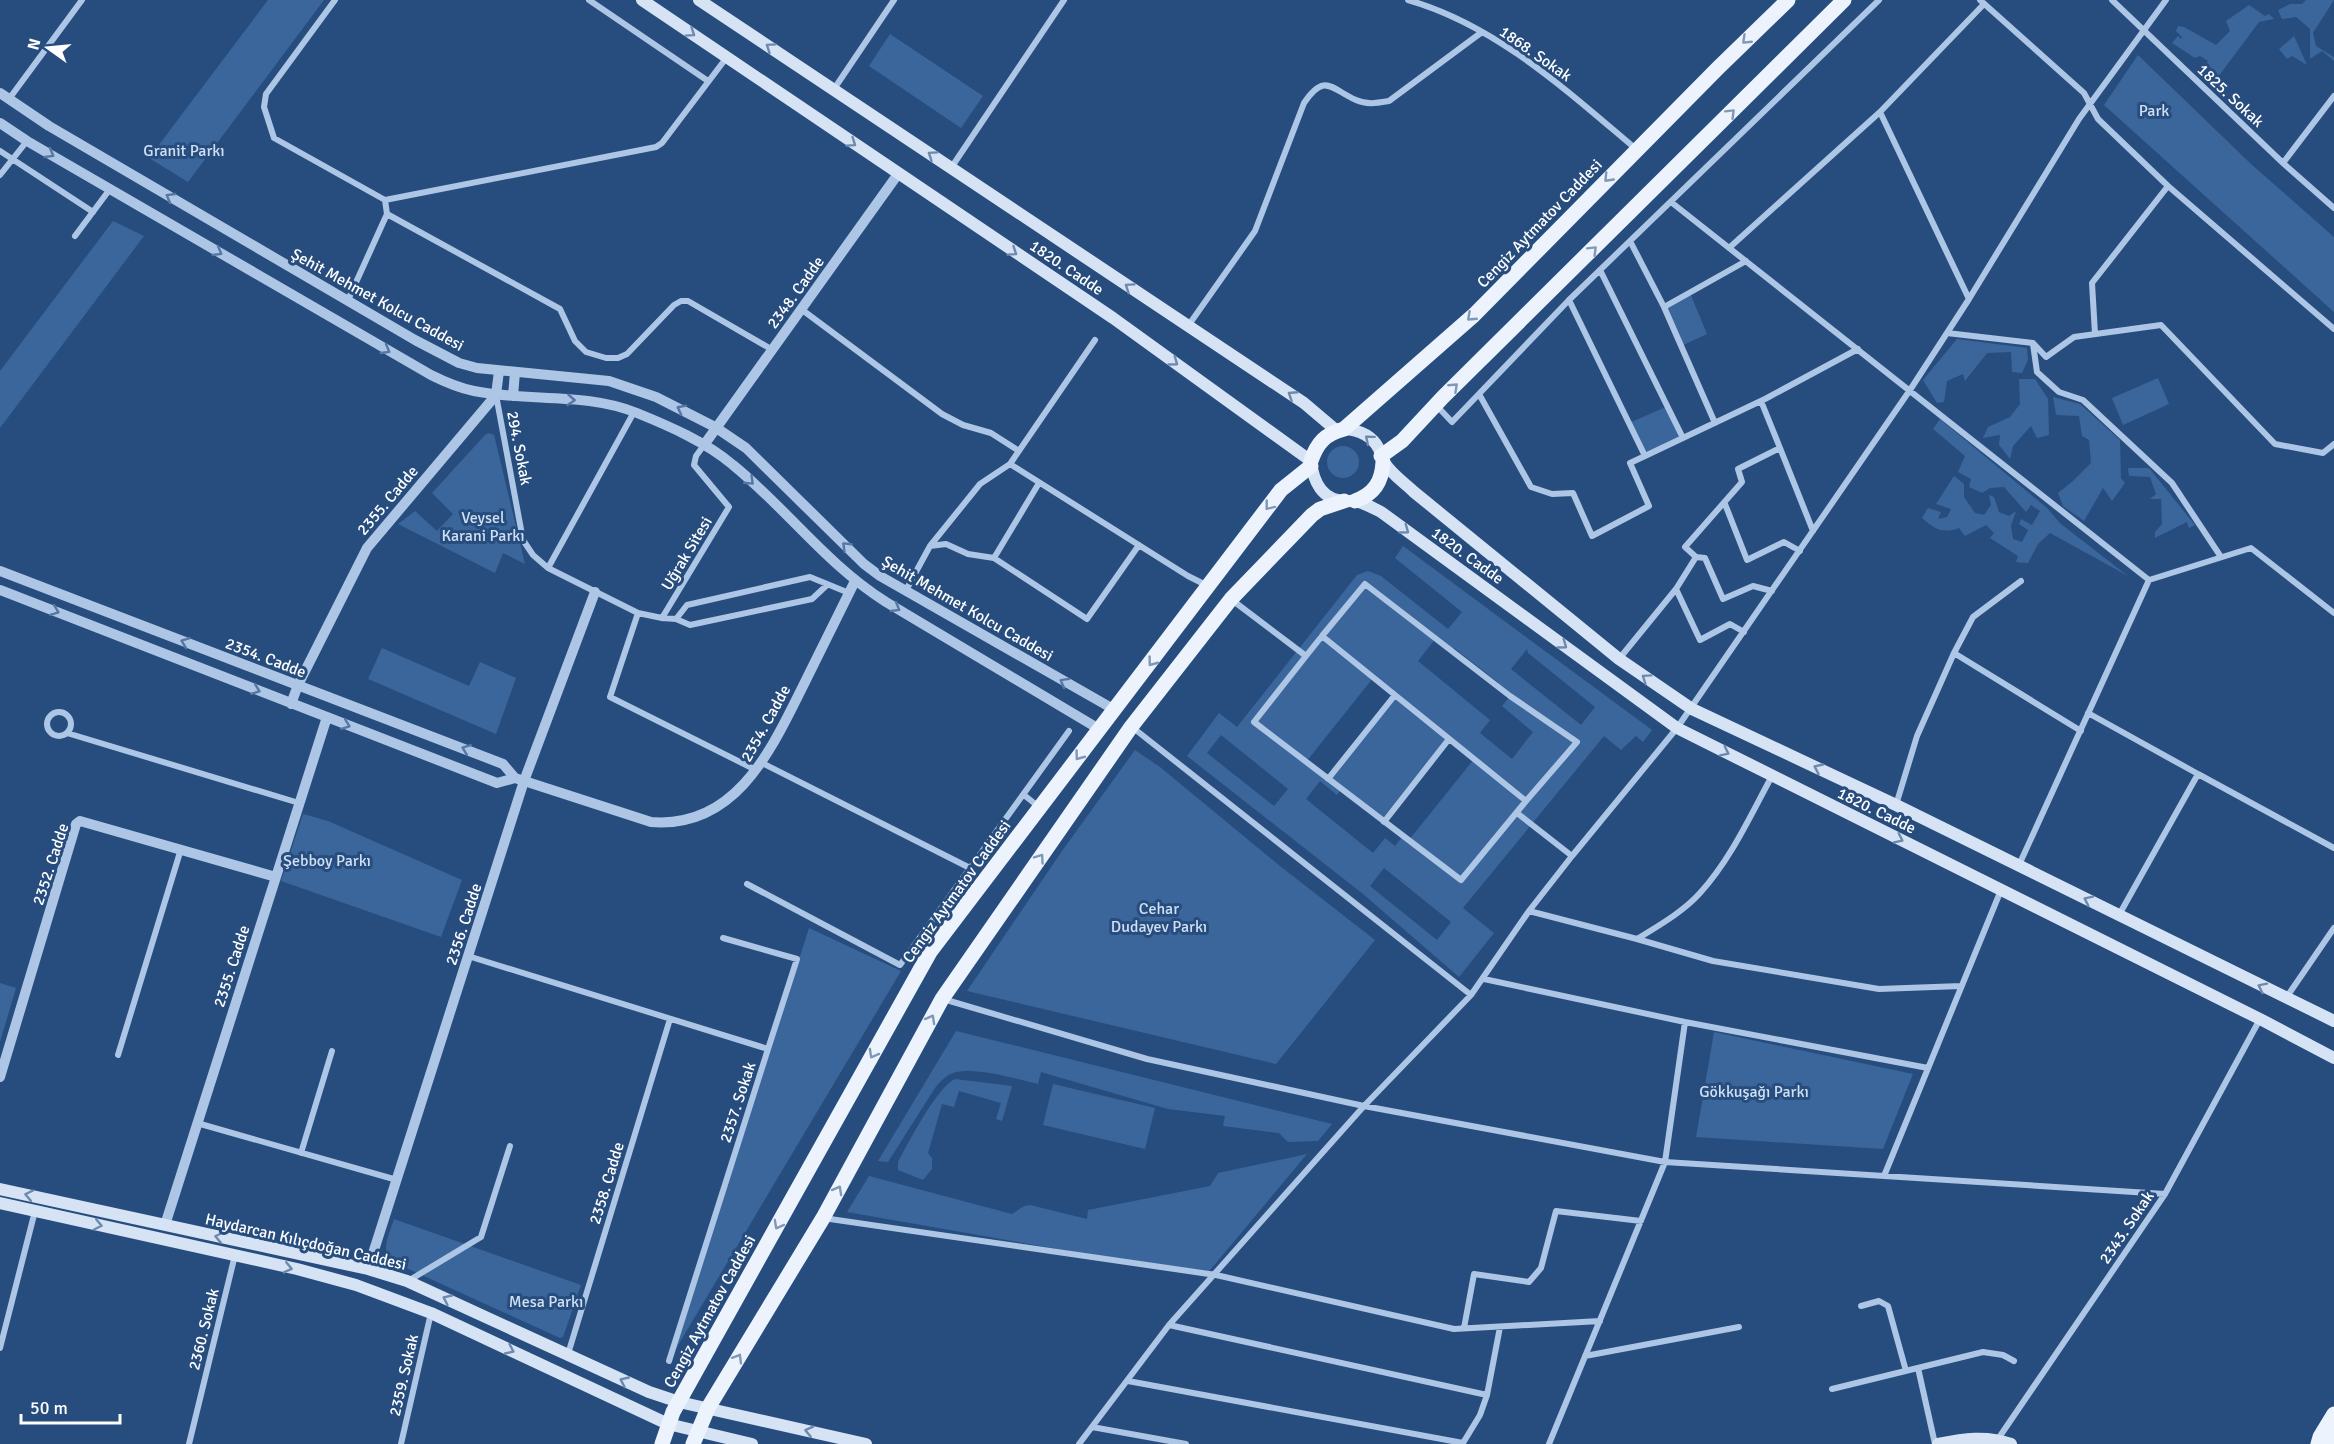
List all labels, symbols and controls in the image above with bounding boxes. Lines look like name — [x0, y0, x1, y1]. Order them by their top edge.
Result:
north arrow — [18, 18, 78, 78]
street label: 1868. Sokak — [1495, 22, 1575, 86]
one-way arrow — [684, 26, 695, 37]
one-way arrow — [1742, 33, 1753, 44]
text: N — [23, 36, 46, 52]
one-way arrow — [766, 43, 777, 54]
street label: 1825. Sokak — [2193, 60, 2268, 132]
park label: Park — [2139, 101, 2169, 121]
one-way arrow — [1724, 109, 1735, 120]
one-way arrow — [845, 136, 856, 147]
park label: Granit Parkı — [143, 141, 225, 161]
one-way arrow — [44, 146, 54, 158]
one-way arrow — [928, 151, 938, 163]
street label: Cengiz Aytmatov Caddesi — [1473, 155, 1606, 292]
one-way arrow — [1604, 172, 1615, 182]
one-way arrow — [166, 193, 176, 204]
street label: 1820. Cadde — [1026, 236, 1107, 300]
street label: Şehit Mehmet Kolcu Caddesi — [288, 244, 467, 356]
one-way arrow — [1007, 244, 1018, 255]
one-way arrow — [212, 245, 222, 256]
one-way arrow — [1587, 246, 1597, 257]
street label: 2348. Cadde — [763, 252, 829, 333]
one-way arrow — [1125, 283, 1136, 294]
one-way arrow — [1467, 310, 1478, 321]
one-way arrow — [380, 343, 390, 355]
one-way arrow — [1168, 355, 1179, 366]
one-way arrow — [1447, 383, 1458, 394]
one-way arrow — [1288, 390, 1298, 402]
one-way arrow — [567, 394, 576, 407]
one-way arrow — [676, 405, 687, 417]
street label: 294. Sokak — [502, 409, 536, 487]
one-way arrow — [1365, 435, 1376, 446]
street label: 2355. Cadde — [353, 462, 423, 540]
one-way arrow — [743, 473, 754, 484]
one-way arrow — [1265, 499, 1276, 510]
park label: Veysel Karani Parkı — [441, 508, 525, 546]
street label: Uğrak Sitesi — [657, 513, 717, 594]
one-way arrow — [1399, 523, 1410, 534]
street label: 1820. Cadde — [1427, 523, 1508, 589]
one-way arrow — [842, 542, 853, 553]
street label: Şehit Mehmet Kolcu Caddesi — [878, 552, 1057, 666]
one-way arrow — [890, 601, 900, 613]
one-way arrow — [49, 604, 59, 617]
street label: 2354. Cadde — [222, 633, 309, 682]
one-way arrow — [180, 636, 191, 649]
one-way arrow — [1556, 637, 1567, 648]
one-way arrow — [1148, 655, 1159, 666]
one-way arrow — [1642, 674, 1653, 685]
one-way arrow — [1060, 677, 1070, 689]
street label: 2354. Cadde — [737, 682, 795, 765]
one-way arrow — [250, 683, 261, 695]
one-way arrow — [340, 717, 351, 730]
one-way arrow — [461, 744, 472, 757]
one-way arrow — [1718, 745, 1729, 756]
one-way arrow — [1075, 749, 1086, 760]
one-way arrow — [1814, 764, 1825, 776]
street label: 1820. Cadde — [1834, 783, 1919, 838]
street label: Cengiz Aytmatov Caddesi — [898, 816, 1015, 967]
street label: 2352. Cadde — [28, 821, 74, 908]
one-way arrow — [1893, 832, 1904, 843]
park label: Şebboy Parkı — [283, 851, 371, 871]
one-way arrow — [1033, 853, 1044, 864]
street label: 2356. Cadde — [441, 881, 487, 968]
one-way arrow — [2083, 896, 2094, 907]
park label: Cehar Dudayev Parkı — [1111, 899, 1207, 937]
street label: 2355. Cadde — [209, 923, 255, 1010]
one-way arrow — [2258, 983, 2269, 994]
one-way arrow — [924, 1015, 935, 1026]
one-way arrow — [869, 1048, 880, 1059]
street label: 2357. Sokak — [716, 1059, 760, 1145]
park label: Gökkuşağı Parkı — [1699, 1082, 1809, 1102]
street label: 2358. Cadde — [585, 1140, 629, 1227]
one-way arrow — [831, 1186, 842, 1197]
street label: 2343. Sokak — [2095, 1187, 2159, 1268]
one-way arrow — [24, 1190, 34, 1203]
street label: Haydarcan Kılıçdoğan Caddesi — [203, 1209, 408, 1275]
one-way arrow — [93, 1218, 103, 1231]
one-way arrow — [774, 1219, 786, 1229]
one-way arrow — [215, 1231, 225, 1244]
street label: Cengiz Aytmatov Caddesi — [660, 1232, 760, 1391]
one-way arrow — [283, 1260, 293, 1273]
street label: 2360. Sokak — [184, 1286, 224, 1372]
park label: Mesa Parkı — [509, 1292, 583, 1312]
one-way arrow — [443, 1295, 454, 1307]
street label: 2359. Sokak — [385, 1332, 423, 1418]
one-way arrow — [503, 1342, 514, 1354]
one-way arrow — [731, 1354, 743, 1364]
one-way arrow — [620, 1376, 631, 1388]
scale bar — [21, 1387, 120, 1425]
text: 50 m — [30, 1397, 68, 1419]
one-way arrow — [805, 1426, 815, 1439]

